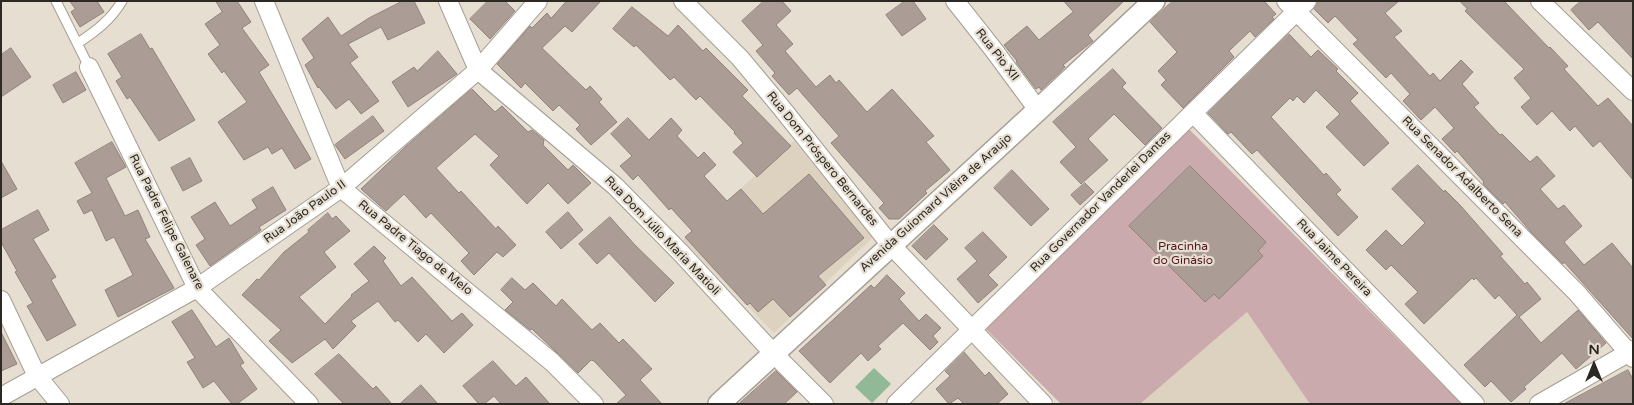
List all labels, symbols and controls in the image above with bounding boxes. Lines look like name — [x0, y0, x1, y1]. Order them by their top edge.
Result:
street label: Rua Pio XII — [972, 26, 1022, 84]
street label: Rua Dom Próspero Bernardes — [763, 89, 881, 229]
street label: Rua Senador Adalberto Sena — [1399, 114, 1525, 240]
street label: Rua Governador Vanderlei Dantas — [1028, 129, 1174, 275]
street label: Avenida Guiomard Viêira de Araujo — [857, 131, 1015, 275]
street label: Rua Padre Felipe Galenare — [126, 152, 206, 292]
street label: Rua Dom Júlio Maria Matioli — [601, 173, 723, 299]
street label: Rua João Paulo II — [261, 177, 349, 247]
street label: Rua Padre Tiago de Melo — [355, 197, 475, 299]
street label: Rua Jaime Pereira — [1293, 216, 1375, 300]
park label: Pracinha do Ginásio — [1153, 240, 1213, 268]
north arrow — [1569, 340, 1619, 390]
text: N — [1588, 341, 1600, 358]

